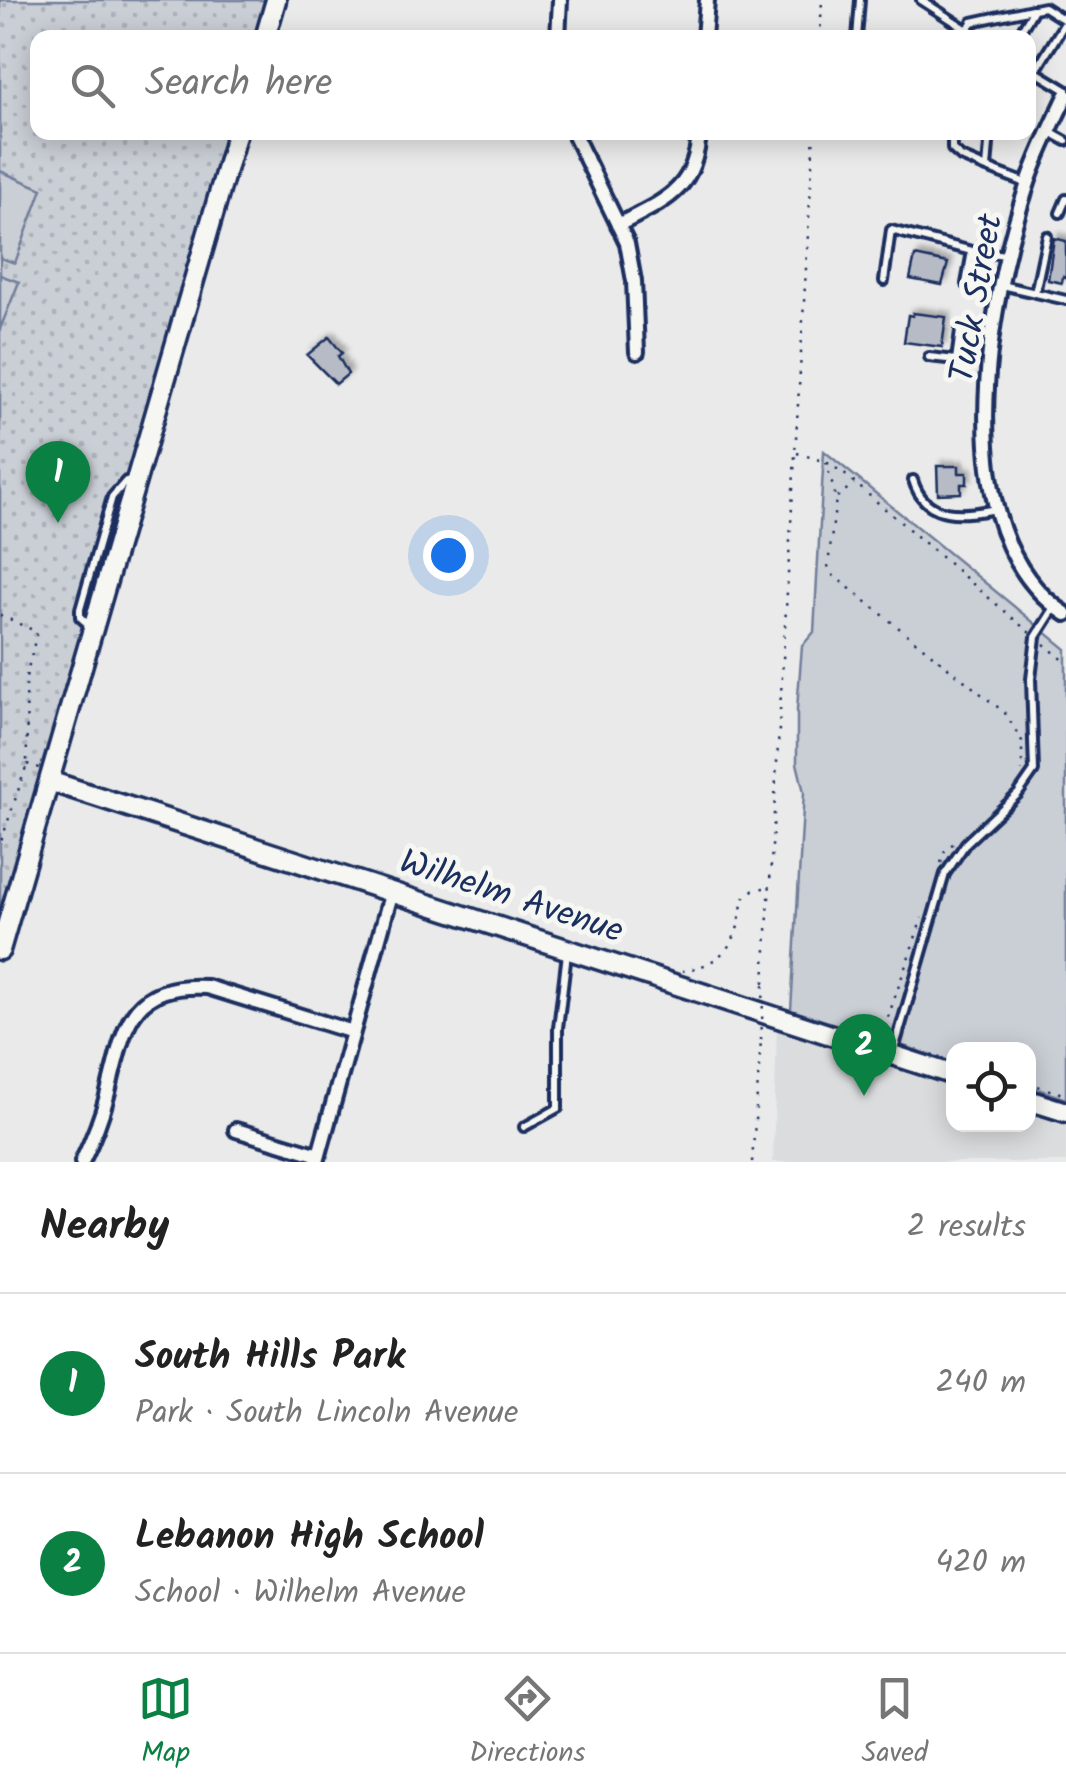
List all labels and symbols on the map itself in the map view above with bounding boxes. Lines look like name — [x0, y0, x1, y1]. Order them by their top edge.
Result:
street label: Tuck Street — [936, 209, 1020, 387]
pin: 1 — [26, 440, 90, 523]
your location — [423, 530, 474, 581]
street label: Wilhelm Avenue — [392, 835, 630, 960]
pin: 2 — [832, 1014, 896, 1096]

